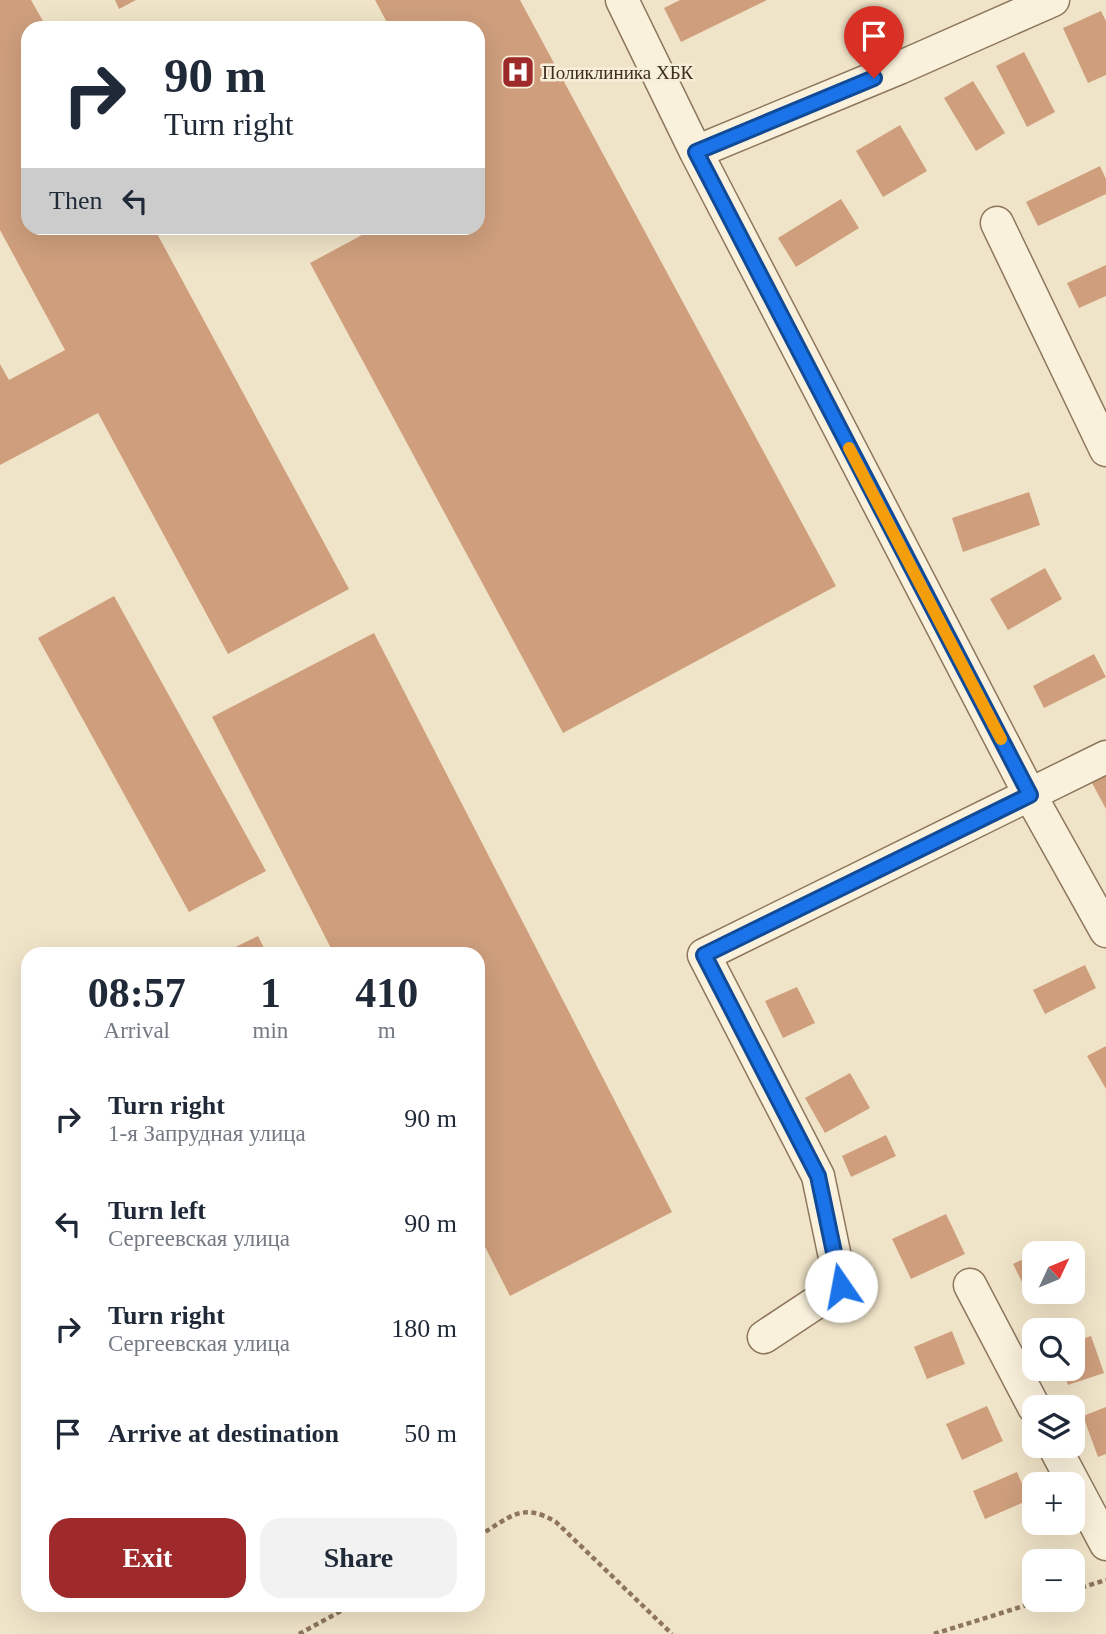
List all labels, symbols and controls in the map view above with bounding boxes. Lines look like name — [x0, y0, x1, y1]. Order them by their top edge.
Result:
pin — [844, 6, 904, 78]
icon: arrive — [855, 17, 893, 55]
text: 90 m — [164, 48, 266, 103]
icon: right — [49, 49, 140, 140]
hospital icon: Поликлиника ХБК — [499, 53, 537, 91]
place label: Поликлиника ХБК — [542, 62, 694, 83]
text: Turn right — [164, 106, 294, 142]
icon: left — [116, 182, 154, 220]
text: Then — [49, 186, 102, 215]
text: 08:57 — [88, 970, 186, 1016]
text: 1 — [260, 970, 281, 1016]
text: 410 — [355, 970, 418, 1016]
text: Arrival — [104, 1018, 170, 1043]
text: min — [253, 1018, 288, 1043]
text: m — [378, 1018, 396, 1043]
text: Turn right — [108, 1091, 225, 1120]
icon: right — [49, 1100, 87, 1138]
text: 90 m — [404, 1104, 457, 1133]
text: 1-я Запрудная улица — [108, 1121, 306, 1146]
text: Turn left — [108, 1196, 206, 1225]
icon: left — [49, 1205, 87, 1243]
text: 90 m — [404, 1209, 457, 1238]
text: Сергеевская улица — [108, 1226, 290, 1251]
north arrow — [1022, 1241, 1085, 1304]
map controls — [1022, 1241, 1085, 1612]
position arrow — [804, 1249, 878, 1323]
text: Turn right — [108, 1301, 225, 1330]
icon: right — [49, 1310, 87, 1348]
text: 180 m — [391, 1314, 457, 1343]
button: search — [1022, 1318, 1085, 1381]
text: Сергеевская улица — [108, 1331, 290, 1356]
button: layers — [1022, 1395, 1085, 1458]
icon: arrive — [49, 1415, 87, 1453]
text: Arrive at destination — [108, 1419, 339, 1448]
text: 50 m — [404, 1419, 457, 1448]
button: + — [1022, 1472, 1085, 1535]
button: Exit — [49, 1518, 246, 1598]
button: Share — [260, 1518, 457, 1598]
button: − — [1022, 1549, 1085, 1612]

